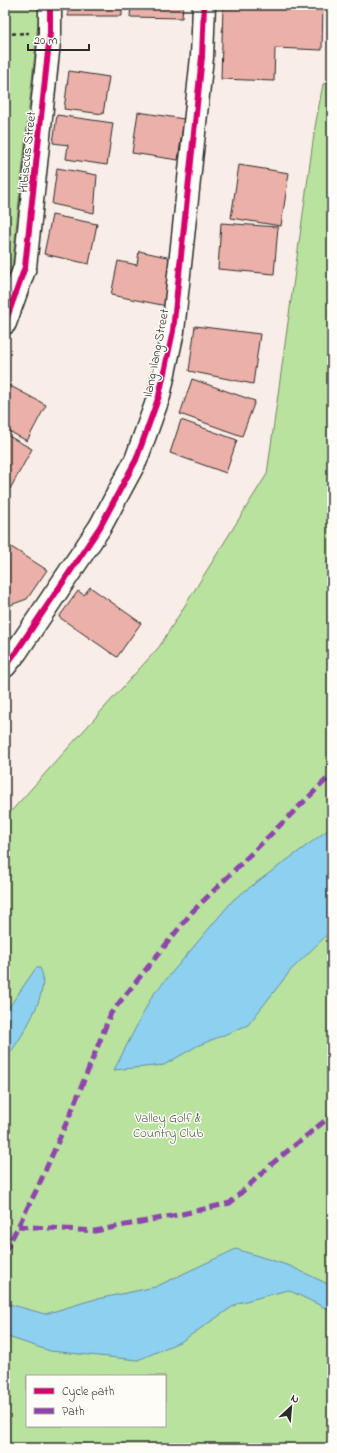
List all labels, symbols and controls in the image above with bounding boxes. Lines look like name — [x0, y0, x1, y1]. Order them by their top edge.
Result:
scale bar — [28, 26, 89, 52]
text: 20 m — [34, 32, 57, 50]
street label: Hibiscus Street — [14, 110, 41, 194]
street label: Ilang-Ilang Street — [139, 307, 175, 399]
park label: Valley Golf & Country Club — [133, 1109, 203, 1144]
legend — [26, 1375, 166, 1427]
text: Cycle path — [62, 1383, 114, 1402]
north arrow — [271, 1387, 311, 1427]
text: N — [288, 1390, 302, 1408]
text: Path — [62, 1403, 85, 1421]

